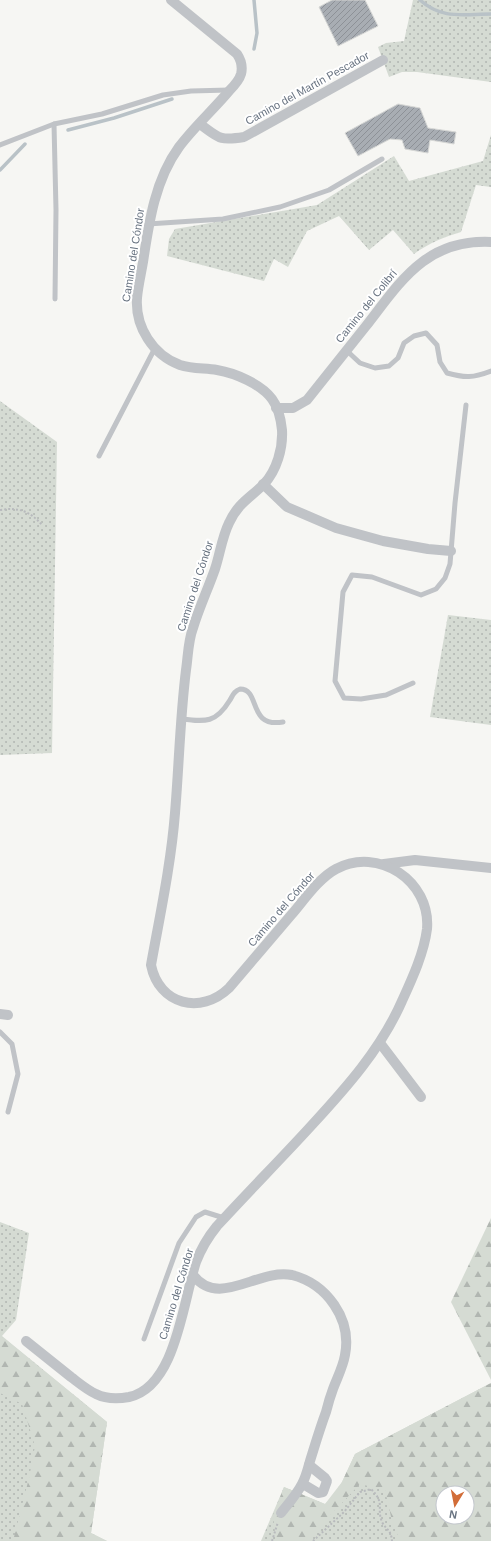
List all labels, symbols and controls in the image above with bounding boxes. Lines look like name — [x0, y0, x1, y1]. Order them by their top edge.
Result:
street label: Camino del Martín Pescador — [243, 49, 371, 127]
street label: Camino del Cóndor — [120, 207, 146, 303]
street label: Camino del Colibrí — [333, 267, 399, 345]
street label: Camino del Cóndor — [175, 539, 215, 633]
street label: Camino del Cóndor — [245, 869, 317, 949]
street label: Camino del Cóndor — [156, 1247, 196, 1341]
north arrow — [435, 1485, 475, 1525]
text: N — [448, 1508, 458, 1521]

